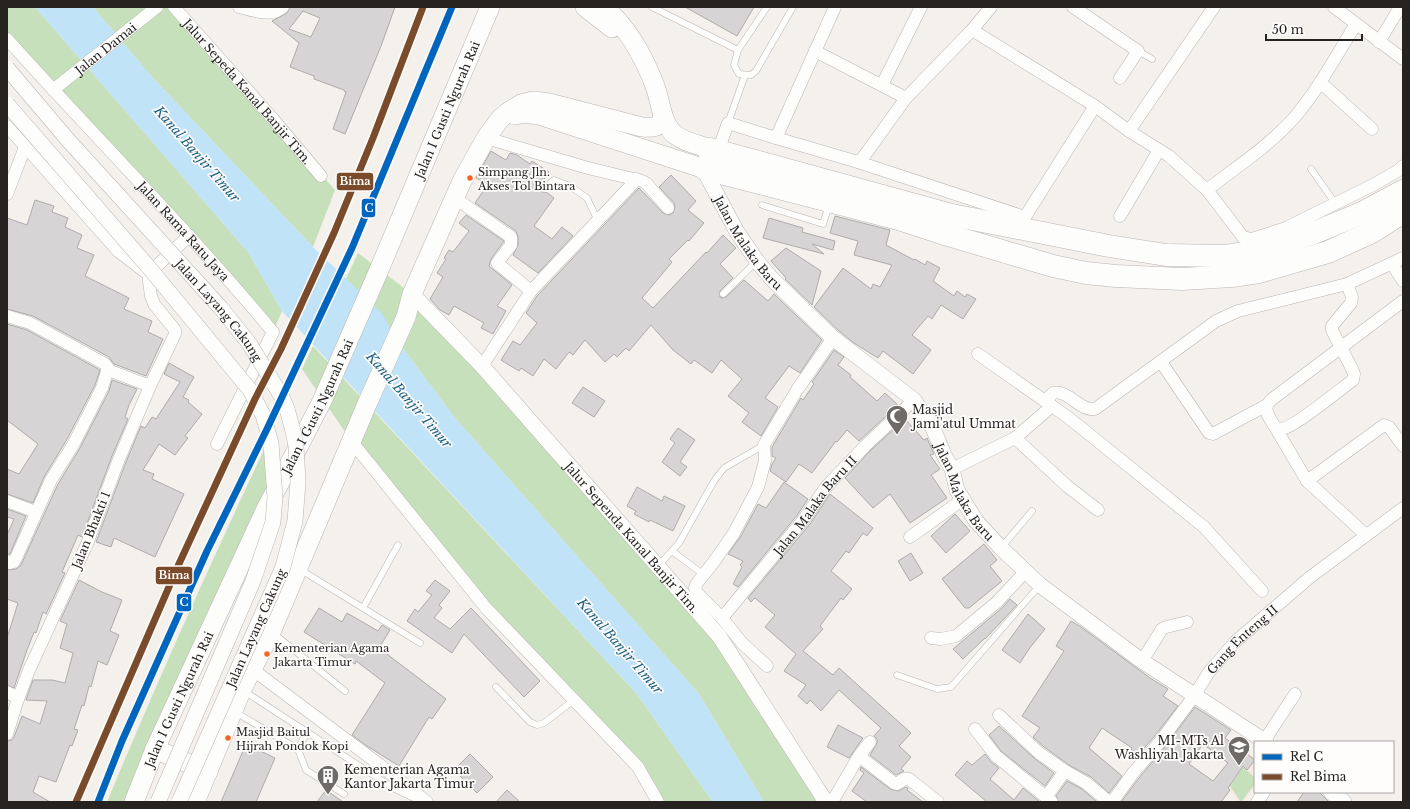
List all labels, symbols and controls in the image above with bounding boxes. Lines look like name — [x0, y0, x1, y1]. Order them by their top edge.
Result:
street label: Jalur Sepeda Kanal Banjir Tim. — [179, 14, 315, 167]
scale bar — [1266, 16, 1362, 42]
street label: Jalan Damai — [70, 19, 139, 78]
text: 50 m — [1272, 22, 1304, 37]
street label: Jalan I Gusti Ngurah Rai — [410, 39, 482, 182]
water label: Kanal Banjir Timur — [150, 102, 244, 206]
place label: Simpang Jln. Akses Tol Bintara — [477, 165, 576, 193]
line badge: Bima — [336, 172, 374, 191]
marker: Simpang Jln. Akses Tol Bintara — [465, 173, 475, 183]
text: Bima — [339, 174, 371, 188]
street label: Jalan Rama Ratu Jaya — [133, 177, 233, 284]
street label: Jalan Malaka Baru — [710, 191, 786, 293]
line badge: C — [361, 198, 376, 218]
text: C — [364, 201, 374, 215]
street label: Jalan Layang Cakung — [171, 254, 266, 365]
street label: Jalan I Gusti Ngurah Rai — [277, 337, 356, 478]
water label: Kanal Banjir Timur — [362, 348, 456, 452]
place label: Masjid Jami'atul Ummat — [910, 402, 1016, 431]
mosque icon: Masjid Jami'atul Ummat — [884, 403, 910, 436]
street label: Jalan Malaka Baru — [932, 439, 998, 544]
street label: Jalan Malaka Baru II — [769, 452, 859, 560]
street label: Jalur Sependa Kanal Banjir Tim. — [561, 457, 702, 616]
street label: Jalan Bhakti 1 — [68, 489, 113, 573]
line badge: Bima — [155, 566, 193, 585]
street label: Jalan Layang Cakung — [222, 566, 289, 692]
text: Bima — [158, 568, 190, 582]
line badge: C — [176, 593, 192, 612]
water label: Kanal Banjir Timur — [573, 594, 667, 698]
text: C — [179, 595, 189, 609]
street label: Gang Enteng II — [1203, 601, 1280, 677]
street label: Jalan I Gusti Ngurah Rai — [140, 629, 216, 771]
place label: Kementerian Agama Jakarta Timur — [272, 641, 390, 669]
marker: Kementerian Agama Jakarta Timur — [262, 649, 272, 659]
place label: Masjid Baitul Hijrah Pondok Kopi — [236, 725, 349, 753]
marker: Masjid Baitul Hijrah Pondok Kopi — [223, 733, 233, 743]
place label: MI-MTs Al Washliyah Jakarta — [1114, 733, 1224, 762]
school or university icon: MI-MTs Al Washliyah Jakarta — [1226, 734, 1252, 767]
legend — [1254, 741, 1394, 793]
text: Rel C — [1290, 749, 1323, 764]
place label: Kementerian Agama Kantor Jakarta Timur — [344, 762, 475, 791]
building icon: Kementerian Agama Kantor Jakarta Timur — [315, 763, 341, 796]
text: Rel Bima — [1290, 769, 1347, 784]

